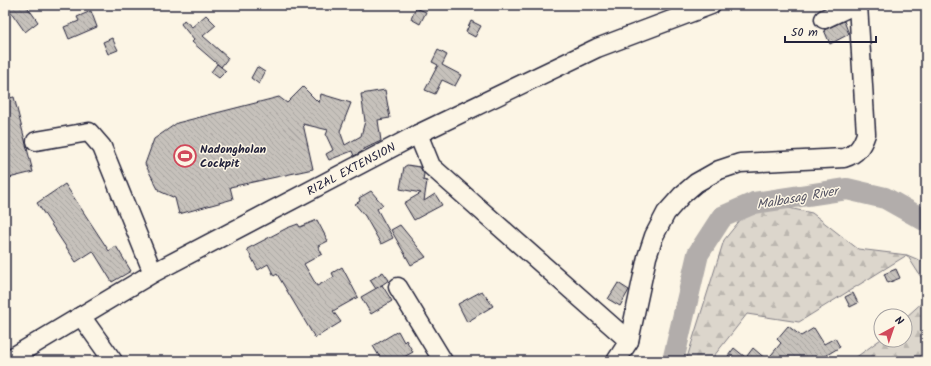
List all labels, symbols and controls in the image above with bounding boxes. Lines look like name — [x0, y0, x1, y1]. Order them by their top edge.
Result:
scale bar — [785, 18, 876, 44]
text: 50 m — [791, 23, 818, 42]
street label: RIZAL EXTENSION — [303, 138, 399, 201]
place label: Nadongholan Cockpit — [200, 140, 267, 173]
sports icon: Nadongholan Cockpit — [172, 143, 198, 169]
water label: Malbasag River — [755, 181, 842, 216]
north arrow — [873, 308, 913, 348]
text: N — [890, 312, 907, 330]

